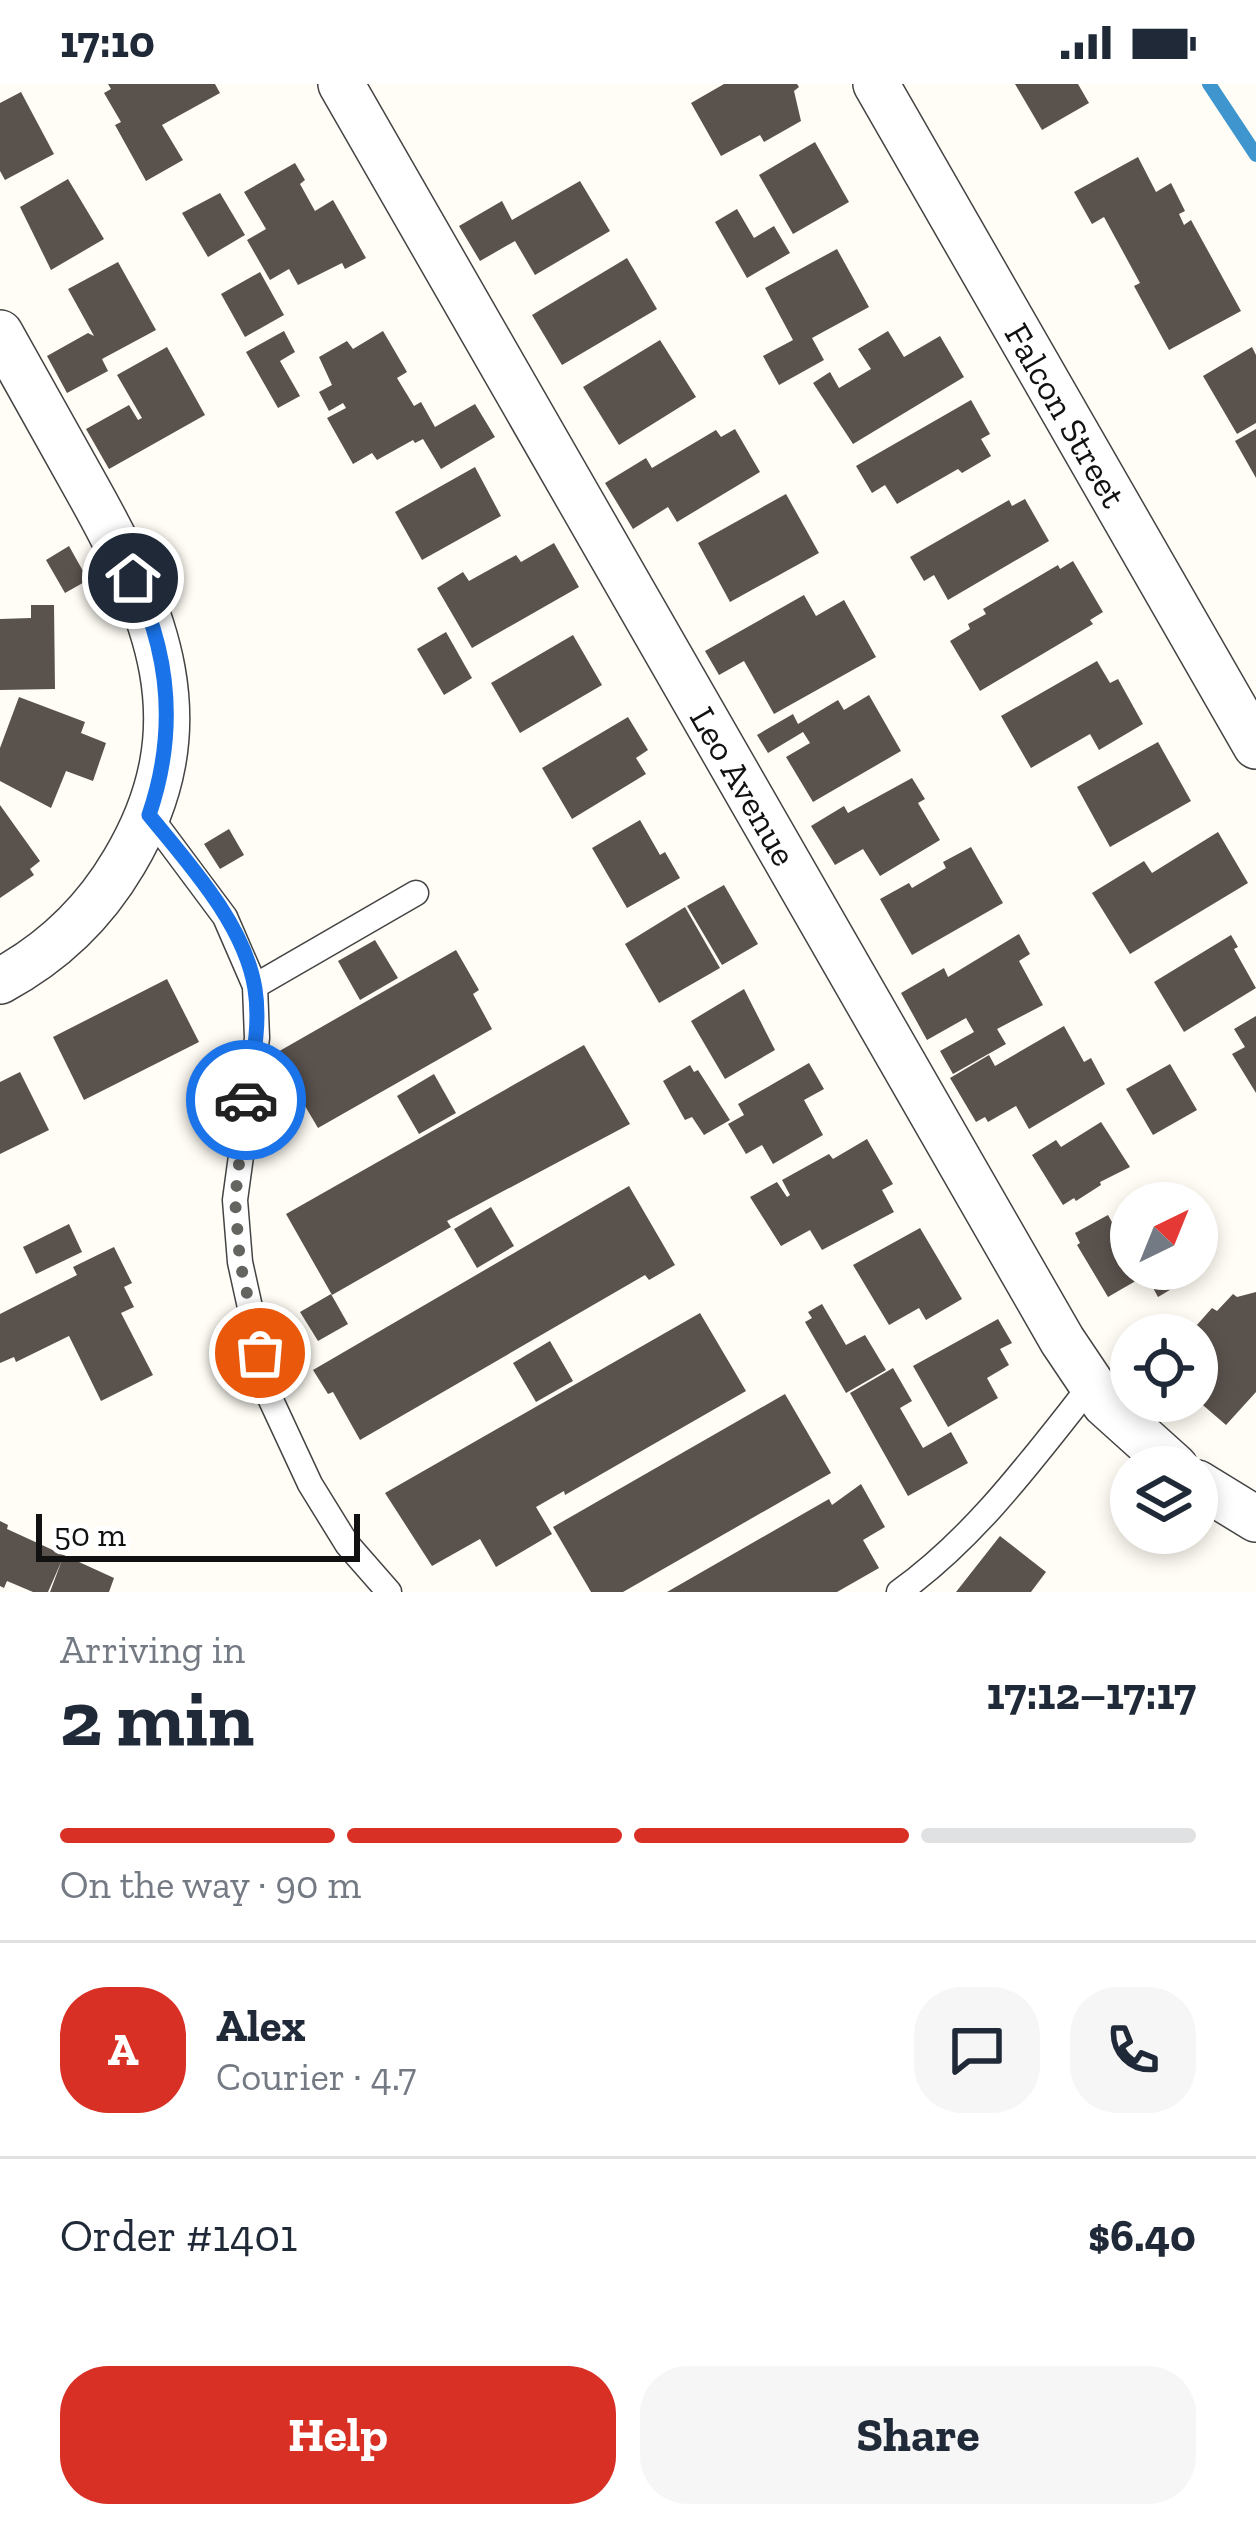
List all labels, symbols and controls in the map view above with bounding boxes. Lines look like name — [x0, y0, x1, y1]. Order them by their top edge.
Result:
text: 17:10 — [60, 15, 155, 69]
street label: Falcon Street — [996, 316, 1136, 515]
pin — [82, 527, 184, 629]
icon: home — [100, 545, 166, 611]
street label: Leo Avenue — [681, 699, 806, 873]
courier — [186, 1040, 306, 1160]
icon: car — [213, 1067, 279, 1133]
north arrow — [1110, 1182, 1218, 1290]
map controls — [1110, 1182, 1218, 1554]
pin — [209, 1302, 311, 1404]
button: locate — [1110, 1314, 1218, 1422]
icon: bag — [227, 1320, 293, 1386]
button: layers — [1110, 1446, 1218, 1554]
scale bar — [36, 1508, 360, 1561]
text: 50 m — [54, 1515, 126, 1554]
text: Arriving in — [60, 1626, 245, 1673]
text: 17:12–17:17 — [987, 1667, 1196, 1721]
text: 2 min — [60, 1671, 254, 1765]
text: On the way · 90 m — [60, 1861, 361, 1908]
button: chat — [914, 1987, 1040, 2113]
button: phone — [1070, 1987, 1196, 2113]
text: Alex — [216, 1999, 306, 2053]
text: A — [108, 2023, 138, 2077]
text: Courier · 4.7 — [216, 2053, 416, 2100]
text: Order #1401 — [60, 2209, 297, 2263]
text: $6.40 — [1088, 2209, 1196, 2263]
button: Help — [60, 2366, 616, 2504]
button: Share — [640, 2366, 1196, 2504]

